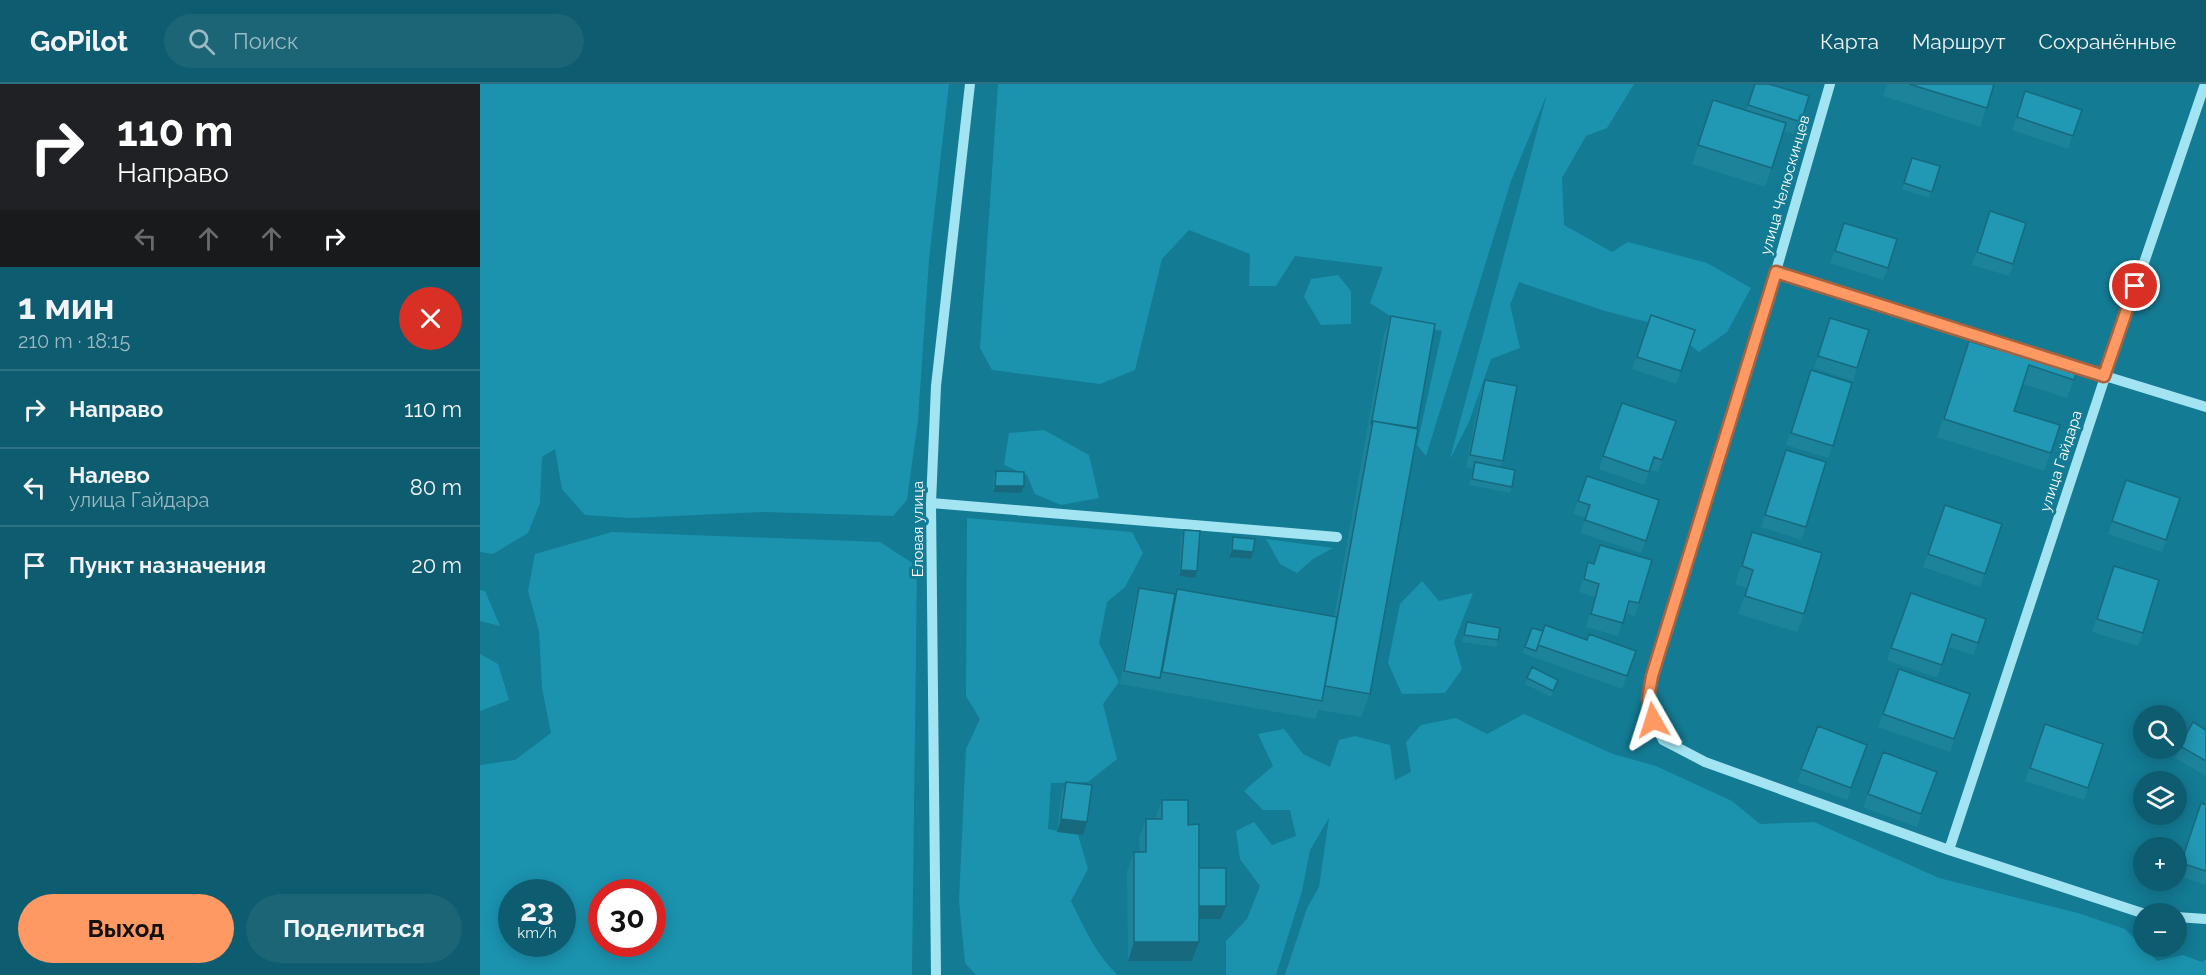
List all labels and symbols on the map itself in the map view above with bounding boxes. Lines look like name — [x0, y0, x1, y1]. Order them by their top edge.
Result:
street label: улица Челюскинцев — [1756, 113, 1814, 257]
pin — [2109, 260, 2160, 311]
street label: улица Гайдара — [2036, 408, 2086, 514]
street label: Еловая улица — [909, 481, 927, 577]
position arrow — [1621, 688, 1685, 752]
speed limit sign: 30 — [588, 879, 666, 957]

